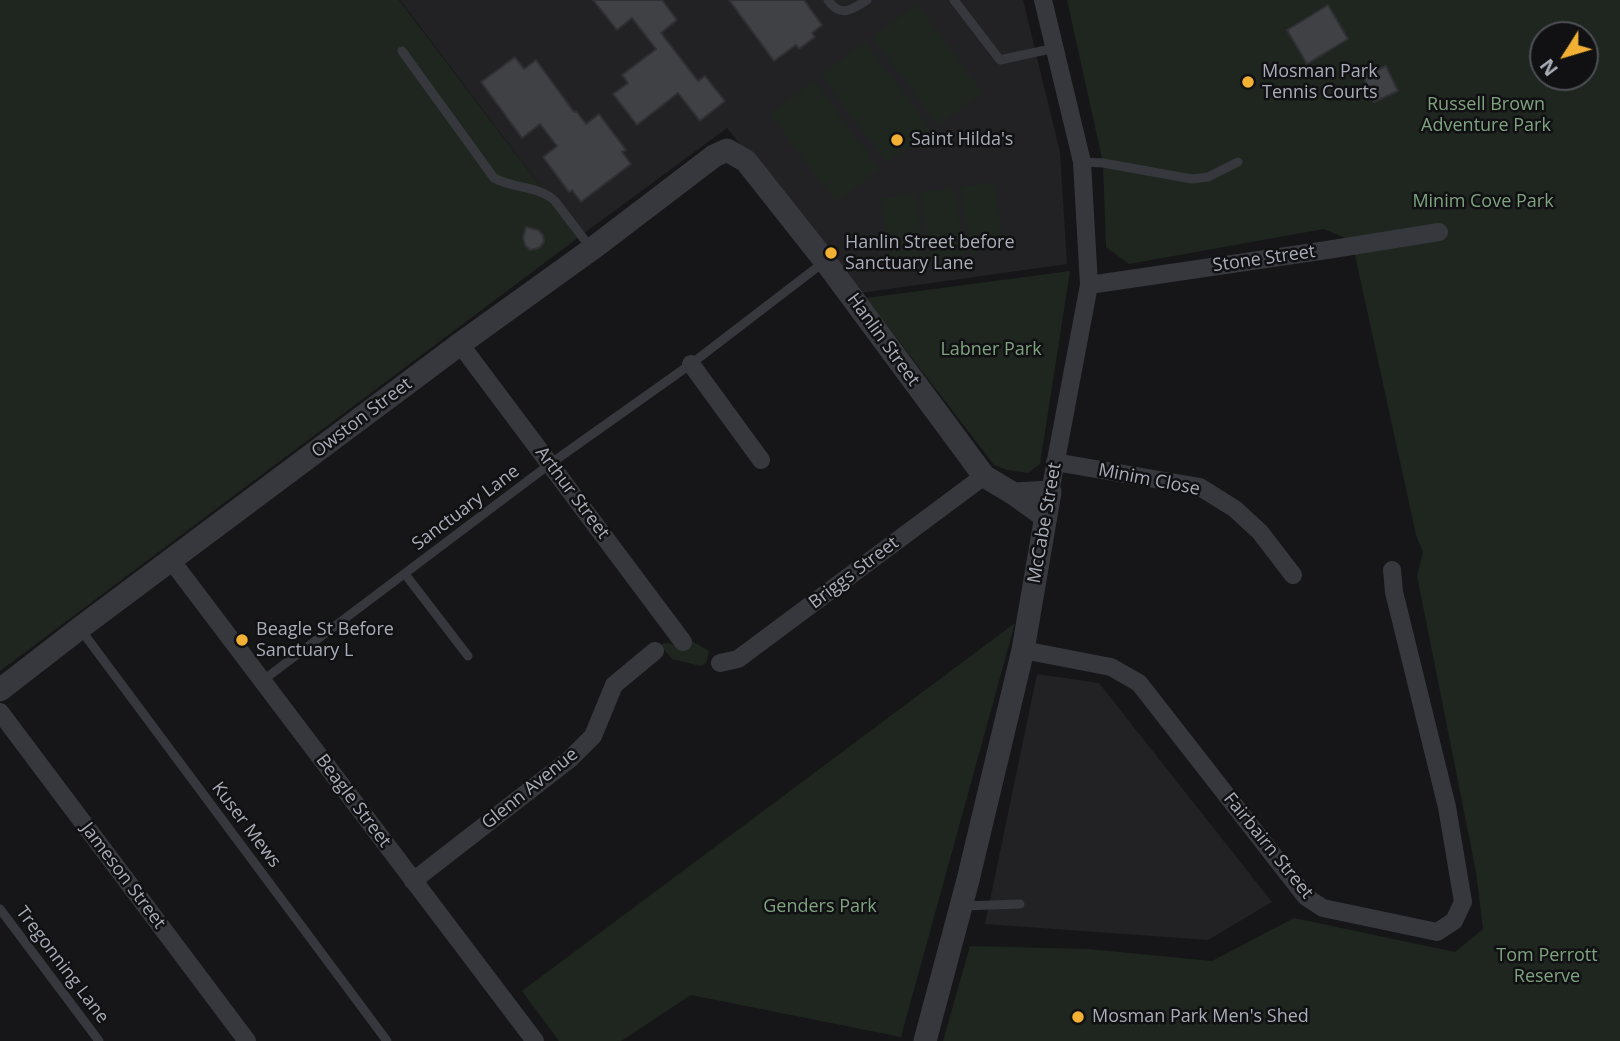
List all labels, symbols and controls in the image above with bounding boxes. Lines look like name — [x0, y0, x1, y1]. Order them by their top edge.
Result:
north arrow — [1529, 21, 1599, 91]
text: N — [1534, 53, 1564, 81]
place label: Mosman Park Tennis Courts — [1262, 61, 1378, 104]
marker: Mosman Park Tennis Courts — [1240, 74, 1256, 90]
park label: Russell Brown Adventure Park — [1421, 94, 1551, 136]
place label: Saint Hilda's — [911, 129, 1013, 151]
marker: Saint Hilda's — [889, 132, 905, 148]
park label: Minim Cove Park — [1412, 191, 1554, 213]
place label: Hanlin Street before Sanctuary Lane — [845, 232, 1015, 274]
street label: Stone Street — [1211, 241, 1317, 277]
marker: Hanlin Street before Sanctuary Lane — [823, 245, 839, 261]
street label: Hanlin Street — [842, 289, 924, 391]
park label: Labner Park — [940, 339, 1042, 361]
street label: Owston Street — [308, 373, 416, 463]
street label: Arthur Street — [530, 443, 614, 543]
street label: Minim Close — [1096, 460, 1202, 500]
street label: Sanctuary Lane — [408, 461, 524, 555]
street label: McCabe Street — [1024, 461, 1066, 585]
street label: Briggs Street — [805, 532, 903, 614]
place label: Beagle St Before Sanctuary L — [256, 619, 394, 662]
marker: Beagle St Before Sanctuary L — [234, 632, 250, 648]
street label: Glenn Avenue — [478, 744, 582, 834]
street label: Beagle Street — [311, 750, 395, 852]
street label: Kuser Mews — [207, 778, 285, 872]
street label: Fairbairn Street — [1219, 789, 1317, 903]
street label: Jameson Street — [76, 819, 170, 933]
park label: Genders Park — [763, 896, 877, 918]
street label: Tregonning Lane — [11, 902, 113, 1028]
park label: Tom Perrott Reserve — [1496, 945, 1598, 988]
place label: Mosman Park Men's Shed — [1092, 1006, 1309, 1028]
marker: Mosman Park Men's Shed — [1070, 1009, 1086, 1025]

